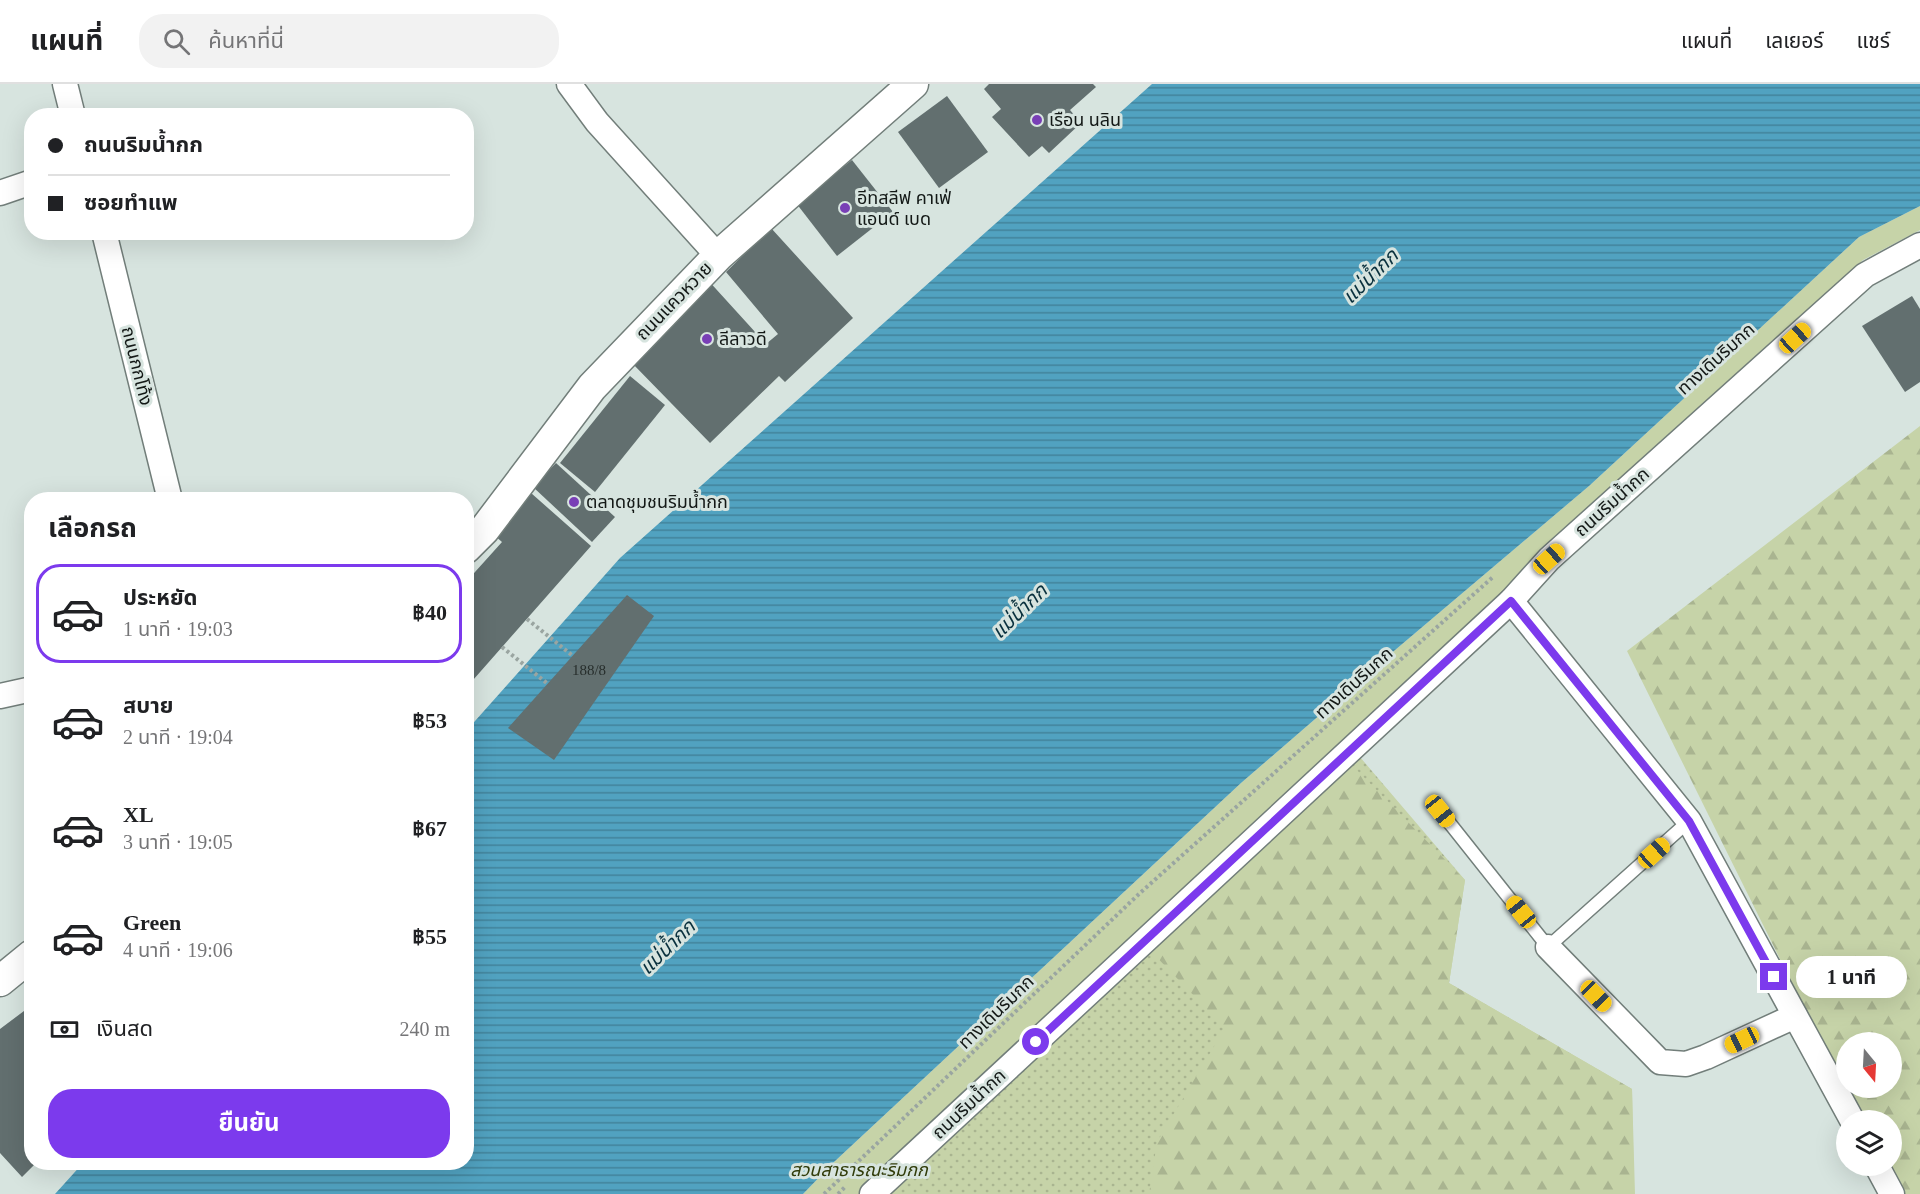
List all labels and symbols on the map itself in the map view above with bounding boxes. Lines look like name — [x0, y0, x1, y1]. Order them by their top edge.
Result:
place label: เรือน นลิน — [1049, 110, 1121, 130]
marker: เรือน นลิน — [1030, 113, 1044, 127]
place label: อีทสลีฟ คาเฟ่ แอนด์ เบด — [857, 188, 951, 229]
marker: อีทสลีฟ คาเฟ่ แอนด์ เบด — [838, 201, 852, 215]
water label: แม่น้ำกก — [1336, 242, 1403, 308]
street label: ถนนแควหวาย — [632, 258, 716, 344]
street label: ทางเดินริมกก — [1673, 319, 1759, 399]
car — [1776, 319, 1814, 357]
street label: ถนนกกโท้ง — [118, 324, 156, 408]
place label: ลีลาวดี — [719, 329, 767, 349]
marker: ลีลาวดี — [700, 332, 714, 346]
street label: ถนนริมน้ำกก — [1569, 461, 1653, 540]
place label: ตลาดชุมชนริมน้ำกก — [586, 489, 728, 513]
marker: ตลาดชุมชนริมน้ำกก — [567, 495, 581, 509]
car — [1530, 540, 1568, 578]
water label: แม่น้ำกก — [985, 577, 1052, 643]
street label: ทางเดินริมกก — [1311, 643, 1397, 723]
house number: 188/8 — [572, 662, 606, 678]
car — [1422, 791, 1458, 831]
car — [1635, 834, 1673, 872]
car — [1503, 892, 1539, 932]
water label: แม่น้ำกก — [633, 913, 700, 979]
callout: 1 นาที — [1795, 956, 1906, 998]
route end — [1760, 963, 1787, 990]
street label: ทางเดินริมกก — [954, 971, 1038, 1053]
car — [1577, 977, 1615, 1015]
car — [1722, 1024, 1762, 1056]
route start — [1022, 1028, 1049, 1055]
north arrow — [1836, 1032, 1902, 1098]
street label: ถนนริมน้ำกก — [926, 1063, 1010, 1143]
park label: สวนสาธารณะริมกก — [790, 1160, 929, 1180]

